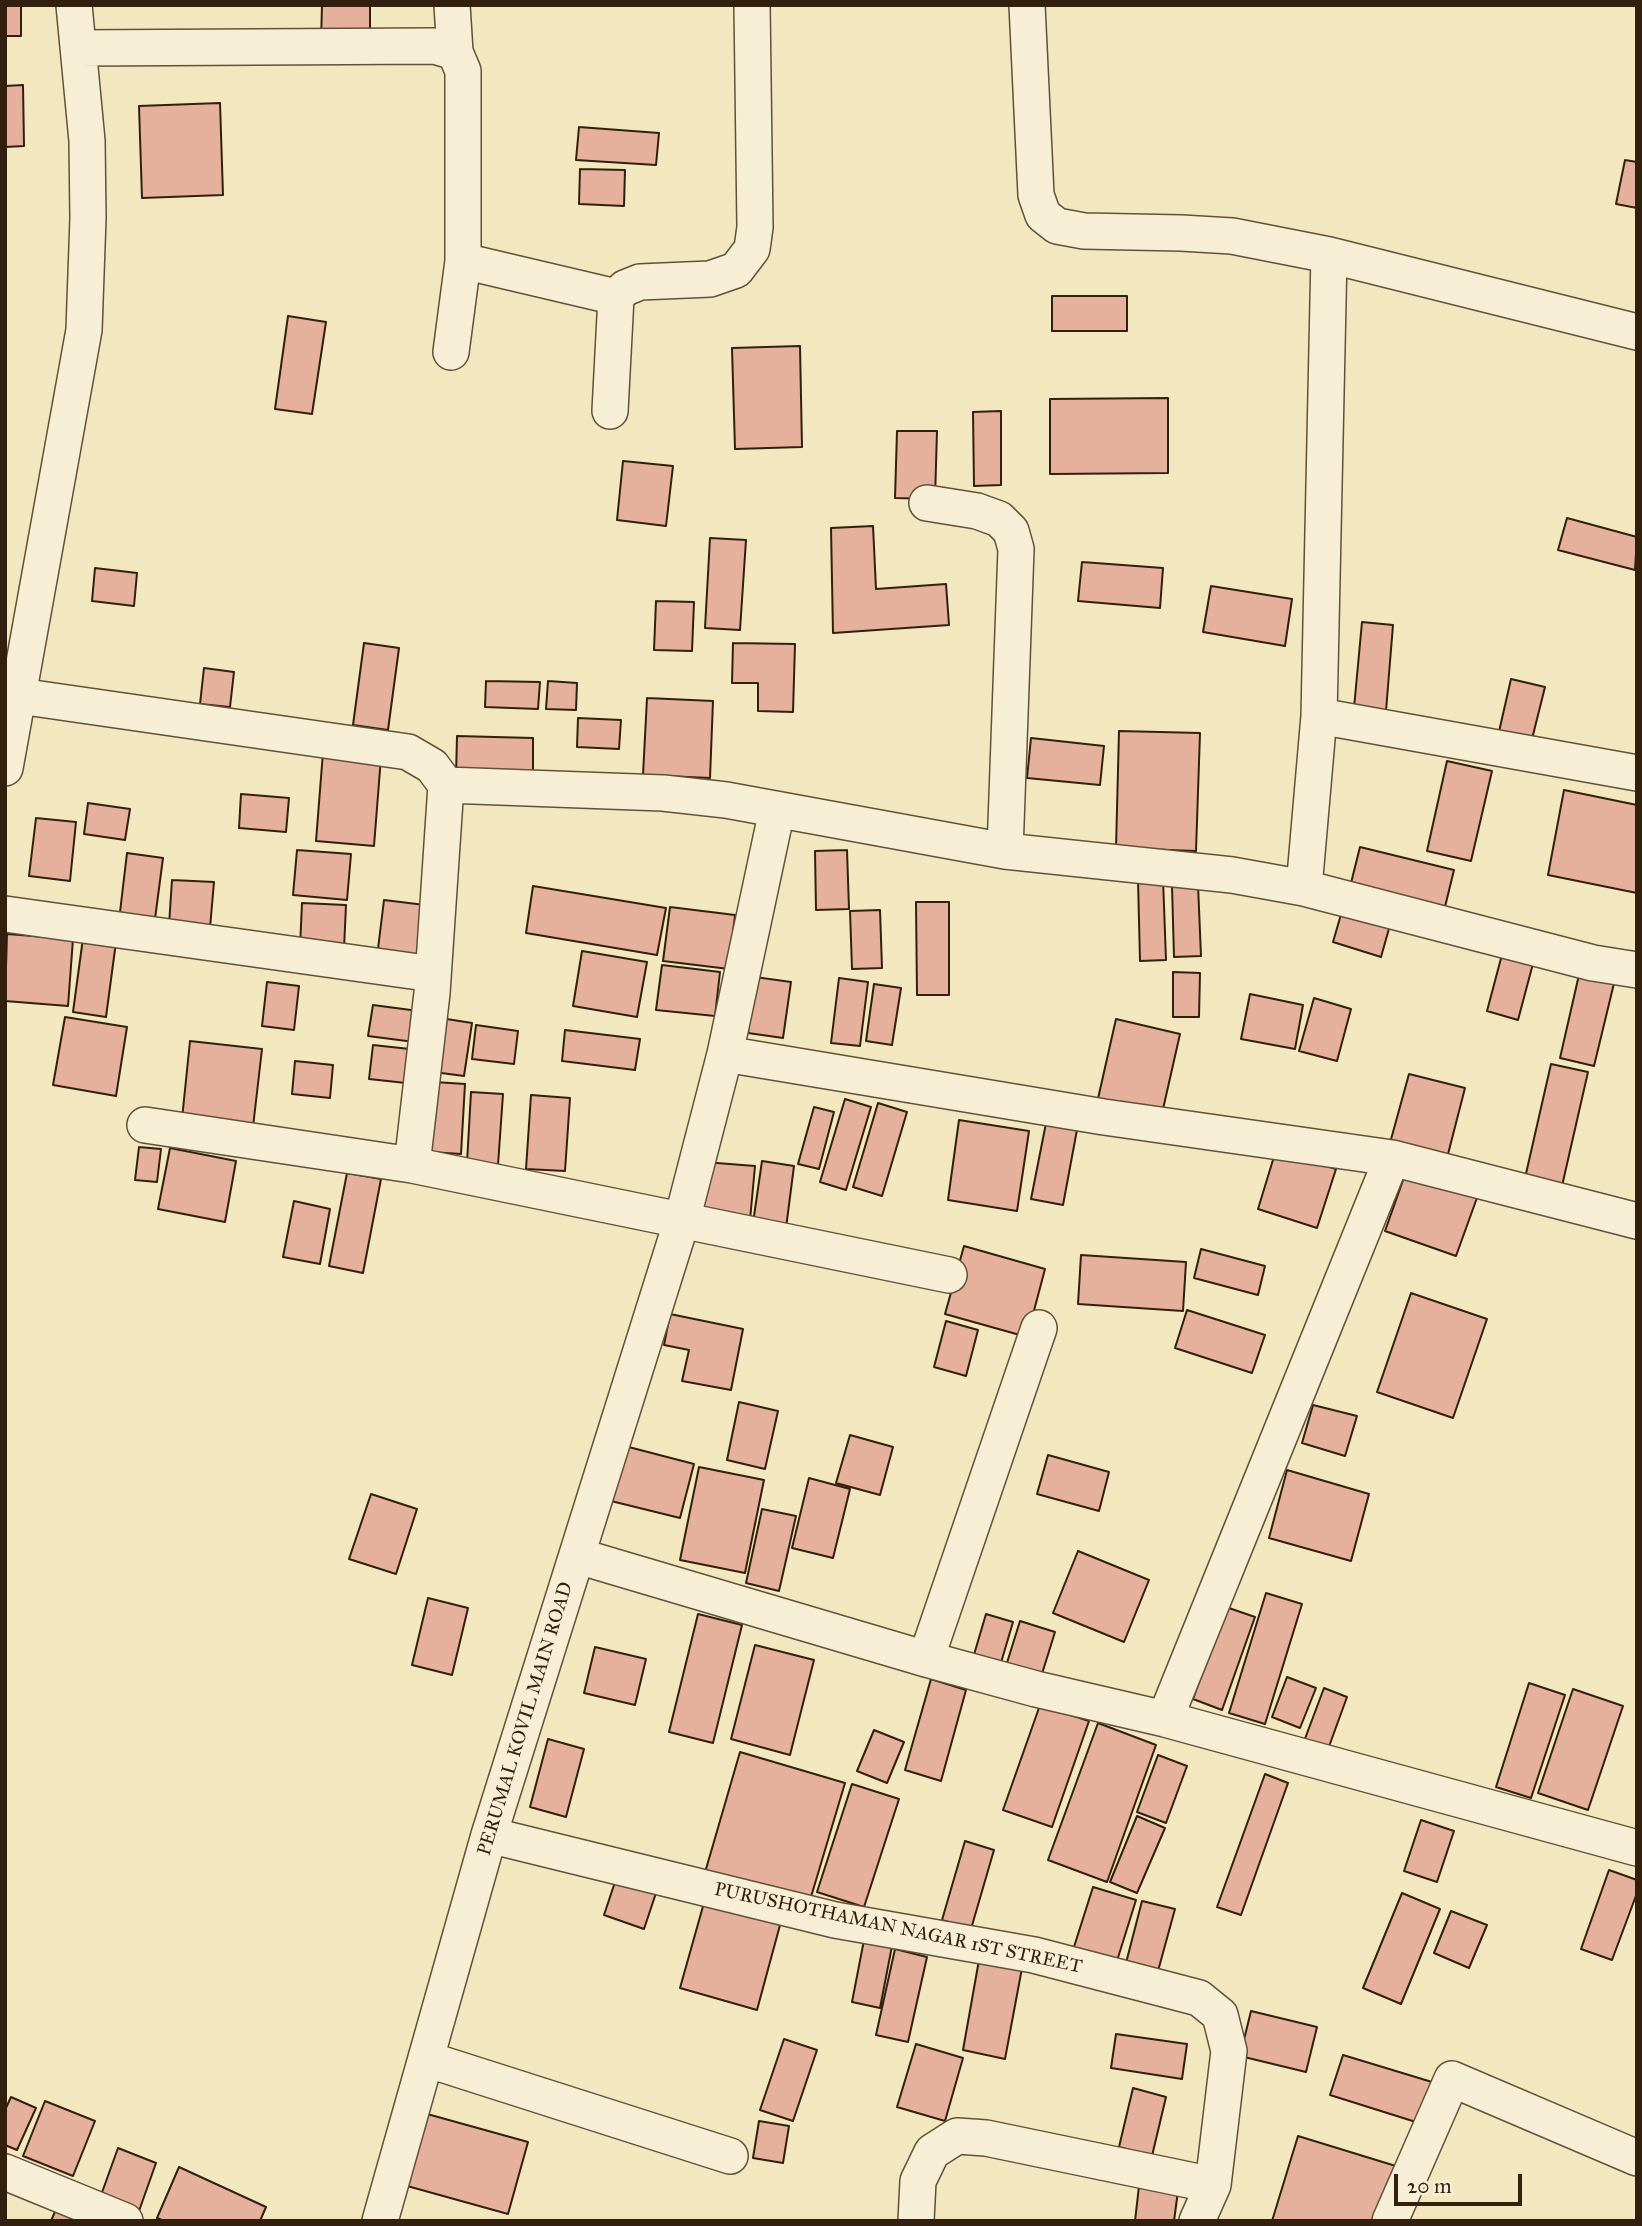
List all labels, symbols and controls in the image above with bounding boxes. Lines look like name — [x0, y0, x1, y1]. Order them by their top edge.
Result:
street label: PERUMAL KOVIL MAIN ROAD — [473, 1580, 579, 1858]
street label: PURUSHOTHAMAN NAGAR 1ST STREET — [712, 1879, 1084, 1979]
scale bar — [1397, 2160, 1525, 2204]
text: 20 m — [1407, 2173, 1452, 2199]

